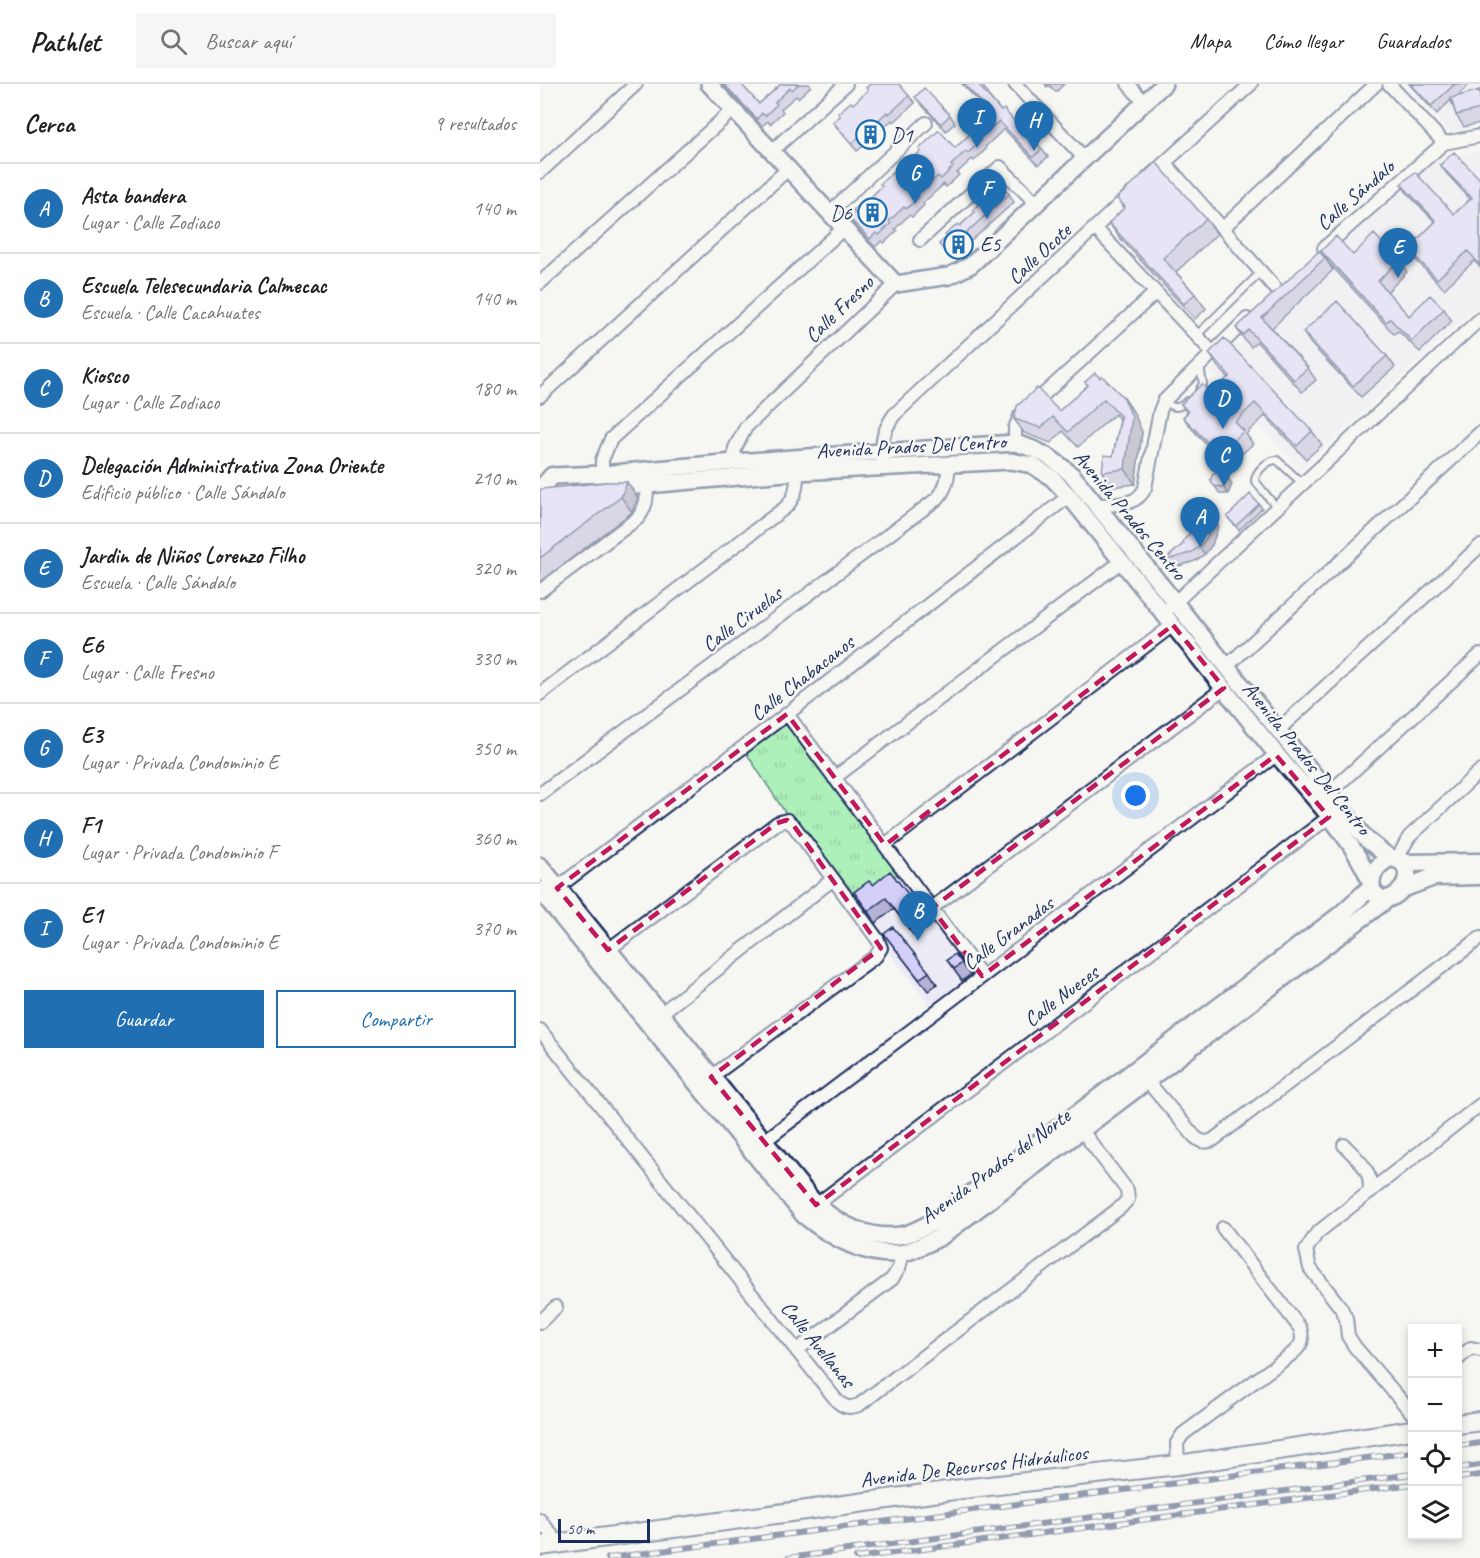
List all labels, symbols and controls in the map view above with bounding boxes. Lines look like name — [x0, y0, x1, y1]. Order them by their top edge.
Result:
search box — [136, 14, 556, 68]
text: Pathlet — [30, 24, 100, 59]
icon: search — [157, 25, 190, 58]
text: Buscar aquí — [205, 27, 292, 55]
text: Mapa — [1190, 28, 1231, 54]
text: Cómo llegar — [1264, 28, 1343, 54]
text: Guardados — [1376, 28, 1450, 54]
pin: I — [958, 98, 996, 148]
pin: H — [1014, 101, 1054, 151]
text: Cerca — [24, 107, 74, 140]
text: 9 resultados — [434, 111, 516, 136]
building icon: D1 — [854, 119, 886, 151]
place label: D1 — [891, 122, 914, 148]
street label: Calle Sándalo — [1310, 152, 1401, 236]
pin: G — [896, 154, 934, 204]
pin: F — [968, 170, 1006, 219]
text: Asta bandera — [81, 182, 185, 210]
text: A — [38, 196, 49, 221]
text: 140 m — [473, 196, 516, 221]
building icon: D6 — [857, 197, 889, 229]
place label: D6 — [830, 200, 853, 226]
text: Lugar · Calle Zodiaco — [81, 210, 219, 235]
street label: Calle Ocote — [1002, 217, 1078, 290]
building icon: E5 — [943, 228, 975, 260]
pin: E — [1378, 228, 1418, 278]
place label: E5 — [980, 231, 1002, 257]
street label: Calle Fresno — [799, 269, 880, 348]
text: Escuela Telesecundaria Calmecac — [81, 272, 327, 300]
text: B — [38, 286, 49, 311]
text: 140 m — [473, 286, 516, 311]
text: Escuela · Calle Cacahuates — [81, 300, 259, 325]
text: Kiosco — [81, 362, 128, 390]
text: C — [39, 376, 48, 401]
text: 180 m — [473, 376, 516, 401]
pin: D — [1204, 380, 1242, 429]
text: Lugar · Calle Zodiaco — [81, 390, 219, 415]
street label: Avenida Prados Del Centro — [816, 428, 1009, 464]
pin: C — [1204, 436, 1244, 486]
street label: Avenida Prados Centro — [1068, 445, 1193, 587]
text: Delegación Administrativa Zona Oriente — [81, 452, 383, 480]
text: D — [38, 466, 49, 491]
text: 210 m — [473, 466, 516, 491]
text: Edificio público · Calle Sándalo — [81, 480, 285, 505]
pin: A — [1180, 498, 1220, 547]
text: Jardin de Niños Lorenzo Filho — [81, 542, 304, 570]
text: E — [38, 556, 49, 581]
text: 320 m — [473, 556, 516, 581]
text: Escuela · Calle Sándalo — [81, 570, 235, 595]
street label: Calle Ciruelas — [697, 579, 789, 658]
street label: Calle Chabacanos — [745, 628, 860, 727]
text: E6 — [81, 632, 103, 660]
text: F — [39, 646, 48, 671]
text: 330 m — [473, 646, 516, 671]
text: Lugar · Calle Fresno — [81, 660, 214, 685]
street label: Avenida Prados Del Centro — [1237, 676, 1378, 842]
text: E3 — [81, 722, 103, 750]
text: G — [39, 736, 48, 761]
text: 350 m — [473, 736, 516, 761]
text: Lugar · Privada Condominio E — [81, 750, 278, 775]
your location — [1121, 781, 1150, 810]
text: F1 — [81, 812, 101, 840]
text: H — [38, 826, 49, 851]
text: 360 m — [473, 826, 516, 851]
text: Lugar · Privada Condominio F — [81, 840, 277, 865]
street label: Calle Granadas — [957, 889, 1060, 976]
pin: B — [898, 892, 938, 941]
text: E1 — [81, 902, 103, 930]
text: I — [39, 916, 48, 941]
text: 370 m — [473, 916, 516, 941]
text: Lugar · Privada Condominio E — [81, 930, 278, 955]
street label: Calle Nueces — [1019, 959, 1105, 1032]
button: Guardar — [24, 990, 264, 1048]
button: Compartir — [276, 990, 516, 1048]
street label: Avenida Prados del Norte — [915, 1102, 1076, 1229]
street label: Calle Avellanas — [775, 1296, 862, 1394]
map controls — [1408, 1324, 1462, 1540]
button: + — [1408, 1324, 1462, 1378]
button: − — [1408, 1378, 1462, 1432]
button: locate — [1408, 1432, 1462, 1486]
street label: Avenida De Recursos Hidráulicos — [859, 1439, 1091, 1493]
button: layers — [1408, 1486, 1462, 1540]
scale bar — [558, 1516, 650, 1544]
text: 50 m — [567, 1519, 594, 1539]

